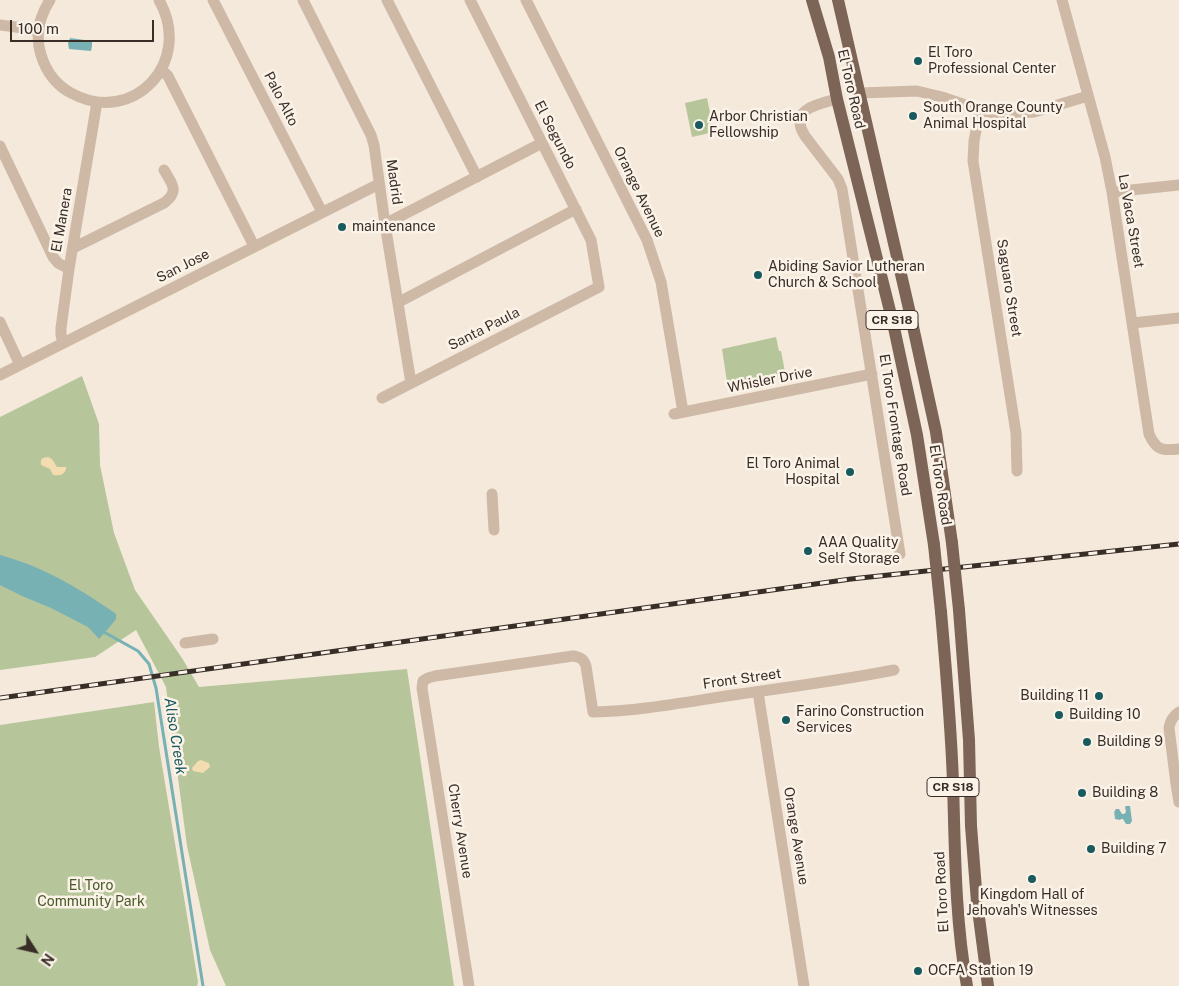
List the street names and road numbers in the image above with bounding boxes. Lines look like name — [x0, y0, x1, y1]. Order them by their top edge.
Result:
street label: El Toro Road — [834, 48, 868, 130]
street label: Palo Alto — [260, 69, 302, 129]
street label: El Segundo — [531, 98, 579, 172]
street label: Orange Avenue — [610, 144, 668, 240]
street label: Madrid — [382, 158, 406, 206]
street label: La Vaca Street — [1114, 173, 1148, 269]
street label: El Manera — [48, 186, 76, 254]
street label: Saguaro Street — [993, 238, 1025, 338]
street label: San Jose — [154, 246, 212, 286]
street label: Santa Paula — [445, 304, 523, 354]
road number: CR S18 — [866, 310, 918, 330]
street label: El Toro Frontage Road — [875, 353, 915, 497]
street label: Whisler Drive — [726, 364, 814, 396]
street label: El Toro Road — [925, 444, 955, 526]
street label: Front Street — [702, 665, 782, 693]
road number: CR S18 — [927, 778, 979, 796]
street label: Cherry Avenue — [444, 782, 476, 880]
street label: Orange Avenue — [780, 786, 812, 886]
street label: El Toro Road — [931, 851, 953, 933]

